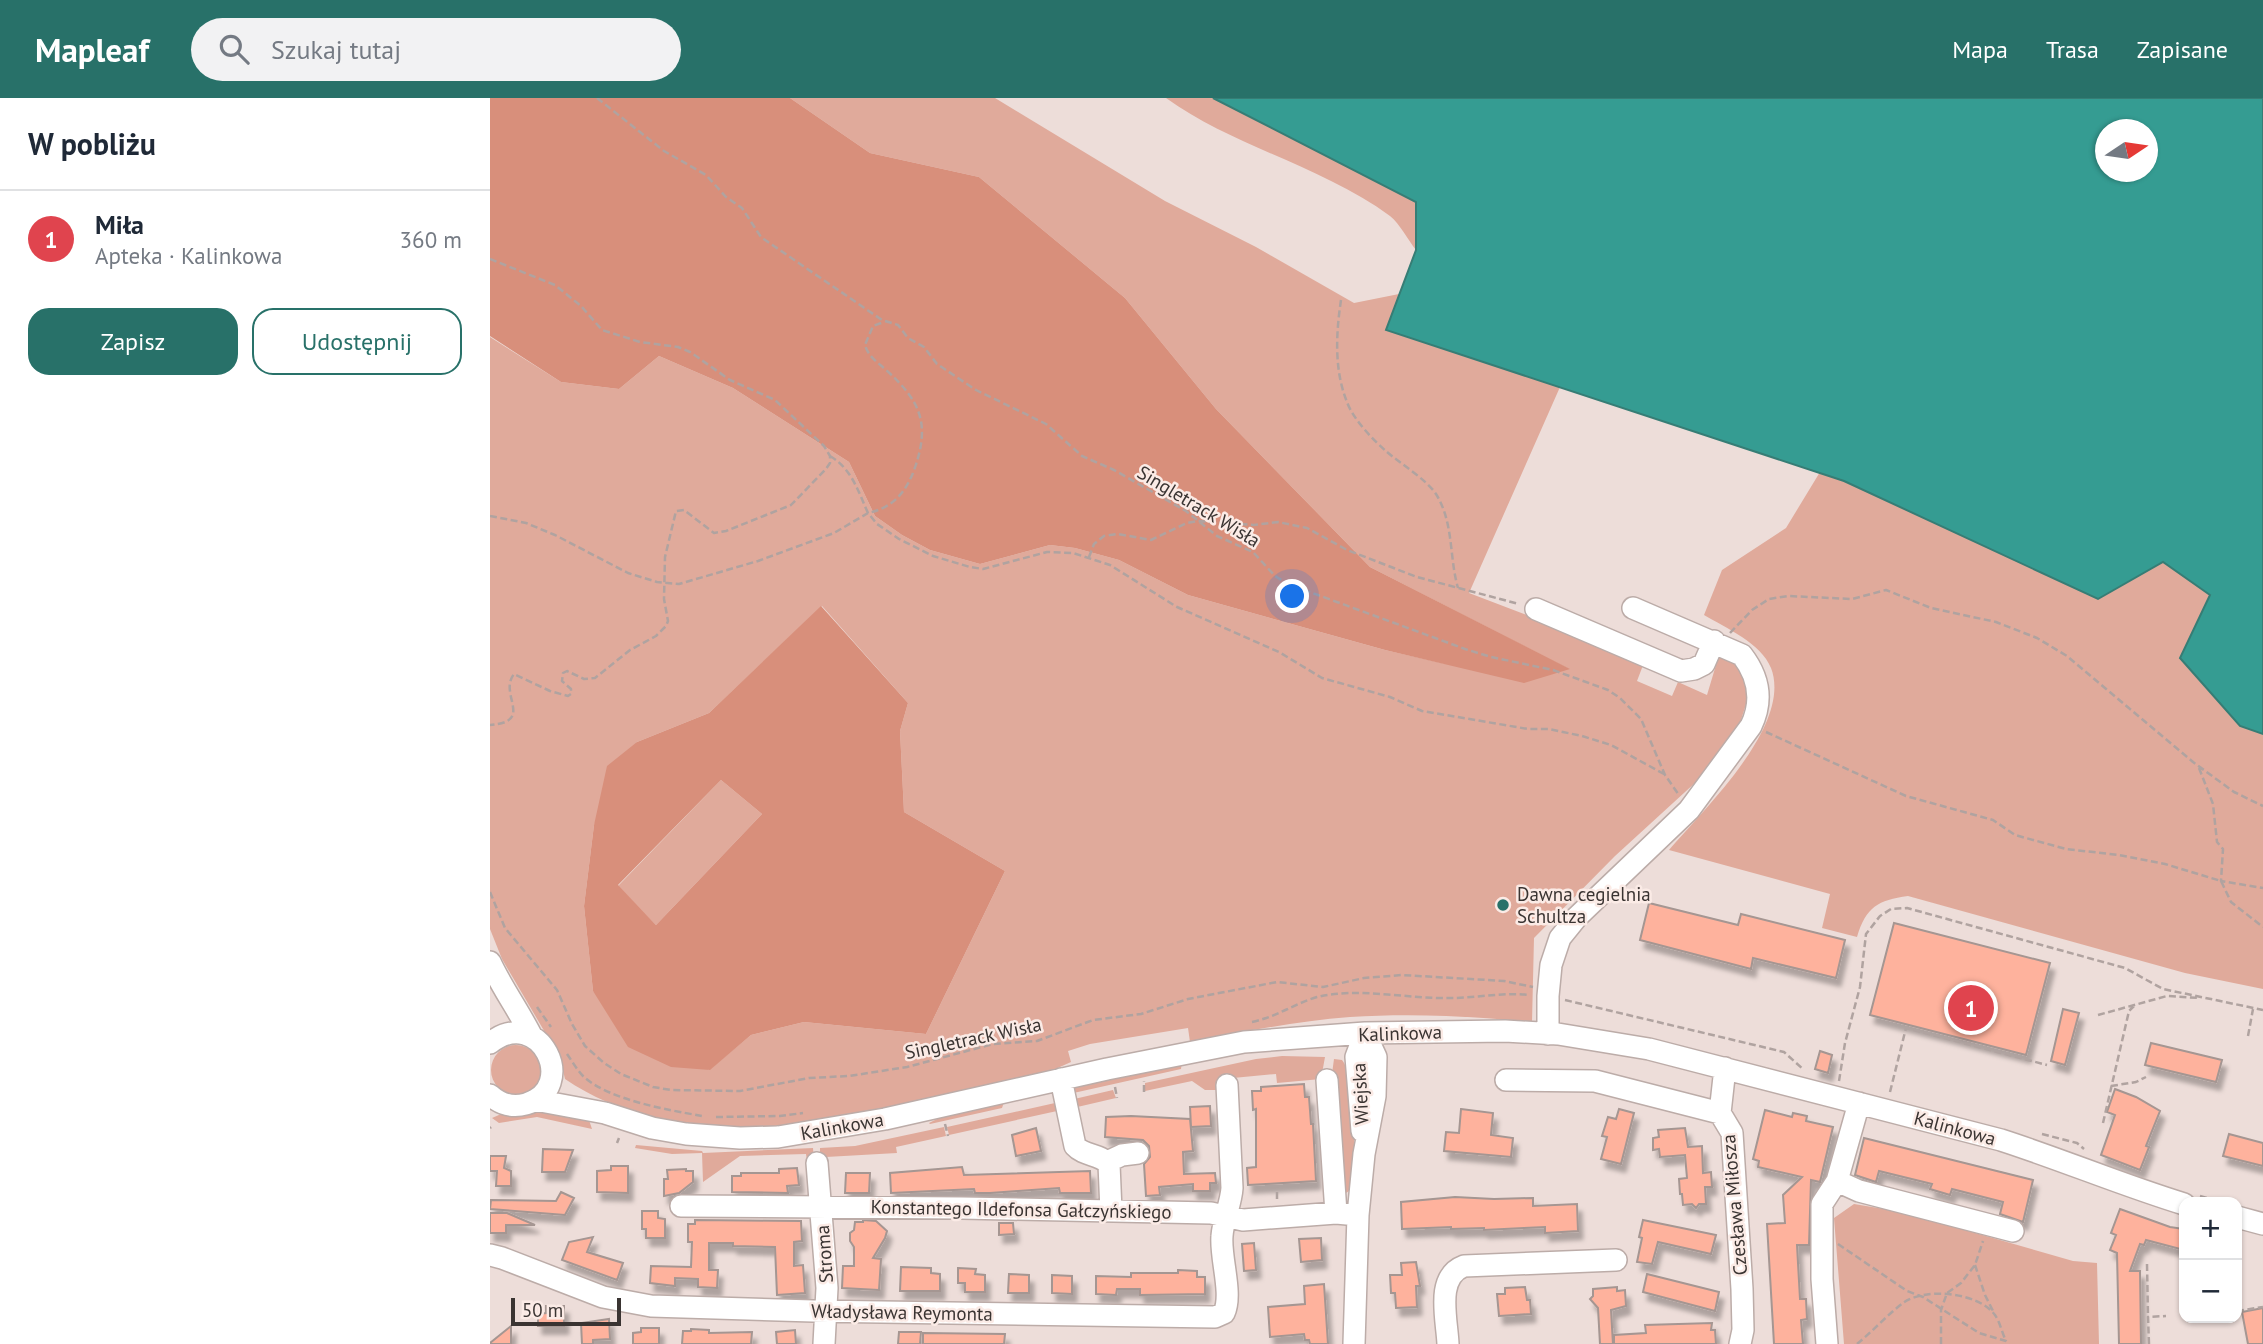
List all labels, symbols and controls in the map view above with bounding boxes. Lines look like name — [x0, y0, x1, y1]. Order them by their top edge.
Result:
search box — [191, 18, 681, 81]
text: Mapleaf — [35, 28, 149, 71]
icon: search — [215, 30, 253, 68]
text: Szukaj tutaj — [271, 33, 401, 66]
text: Mapa — [1952, 34, 2008, 65]
text: Trasa — [2046, 34, 2099, 65]
text: Zapisane — [2137, 34, 2228, 65]
north arrow — [2095, 119, 2158, 182]
text: W pobliżu — [28, 124, 156, 163]
text: Miła — [95, 208, 144, 241]
text: 1 — [44, 225, 58, 254]
text: 360 m — [400, 225, 462, 254]
text: Apteka · Kalinkowa — [95, 241, 282, 270]
button: Zapisz — [28, 308, 238, 375]
button: Udostępnij — [252, 308, 462, 375]
street label: Singletrack Wisła — [1133, 460, 1265, 552]
your location — [1275, 579, 1309, 613]
place label: Dawna cegielnia Schultza — [1517, 882, 1651, 928]
marker: Dawna cegielnia Schultza — [1495, 897, 1511, 913]
pin: 1 — [1948, 982, 1994, 1034]
street label: Singletrack Wisła — [903, 1012, 1043, 1064]
street label: Kalinkowa — [1358, 1020, 1442, 1046]
street label: Wiejska — [1346, 1062, 1374, 1126]
street label: Kalinkowa — [1911, 1106, 1999, 1150]
street label: Kalinkowa — [799, 1107, 885, 1145]
street label: Czesława Miłosza — [1716, 1133, 1752, 1277]
street label: Konstantego Ildefonsa Gałczyńskiego — [870, 1194, 1172, 1224]
map controls — [2179, 1197, 2242, 1323]
button: + — [2179, 1197, 2242, 1260]
street label: Stroma — [810, 1224, 838, 1284]
button: − — [2179, 1260, 2242, 1323]
scale bar — [511, 1295, 621, 1327]
text: 50 m — [522, 1298, 563, 1322]
street label: Władysława Reymonta — [811, 1298, 993, 1326]

